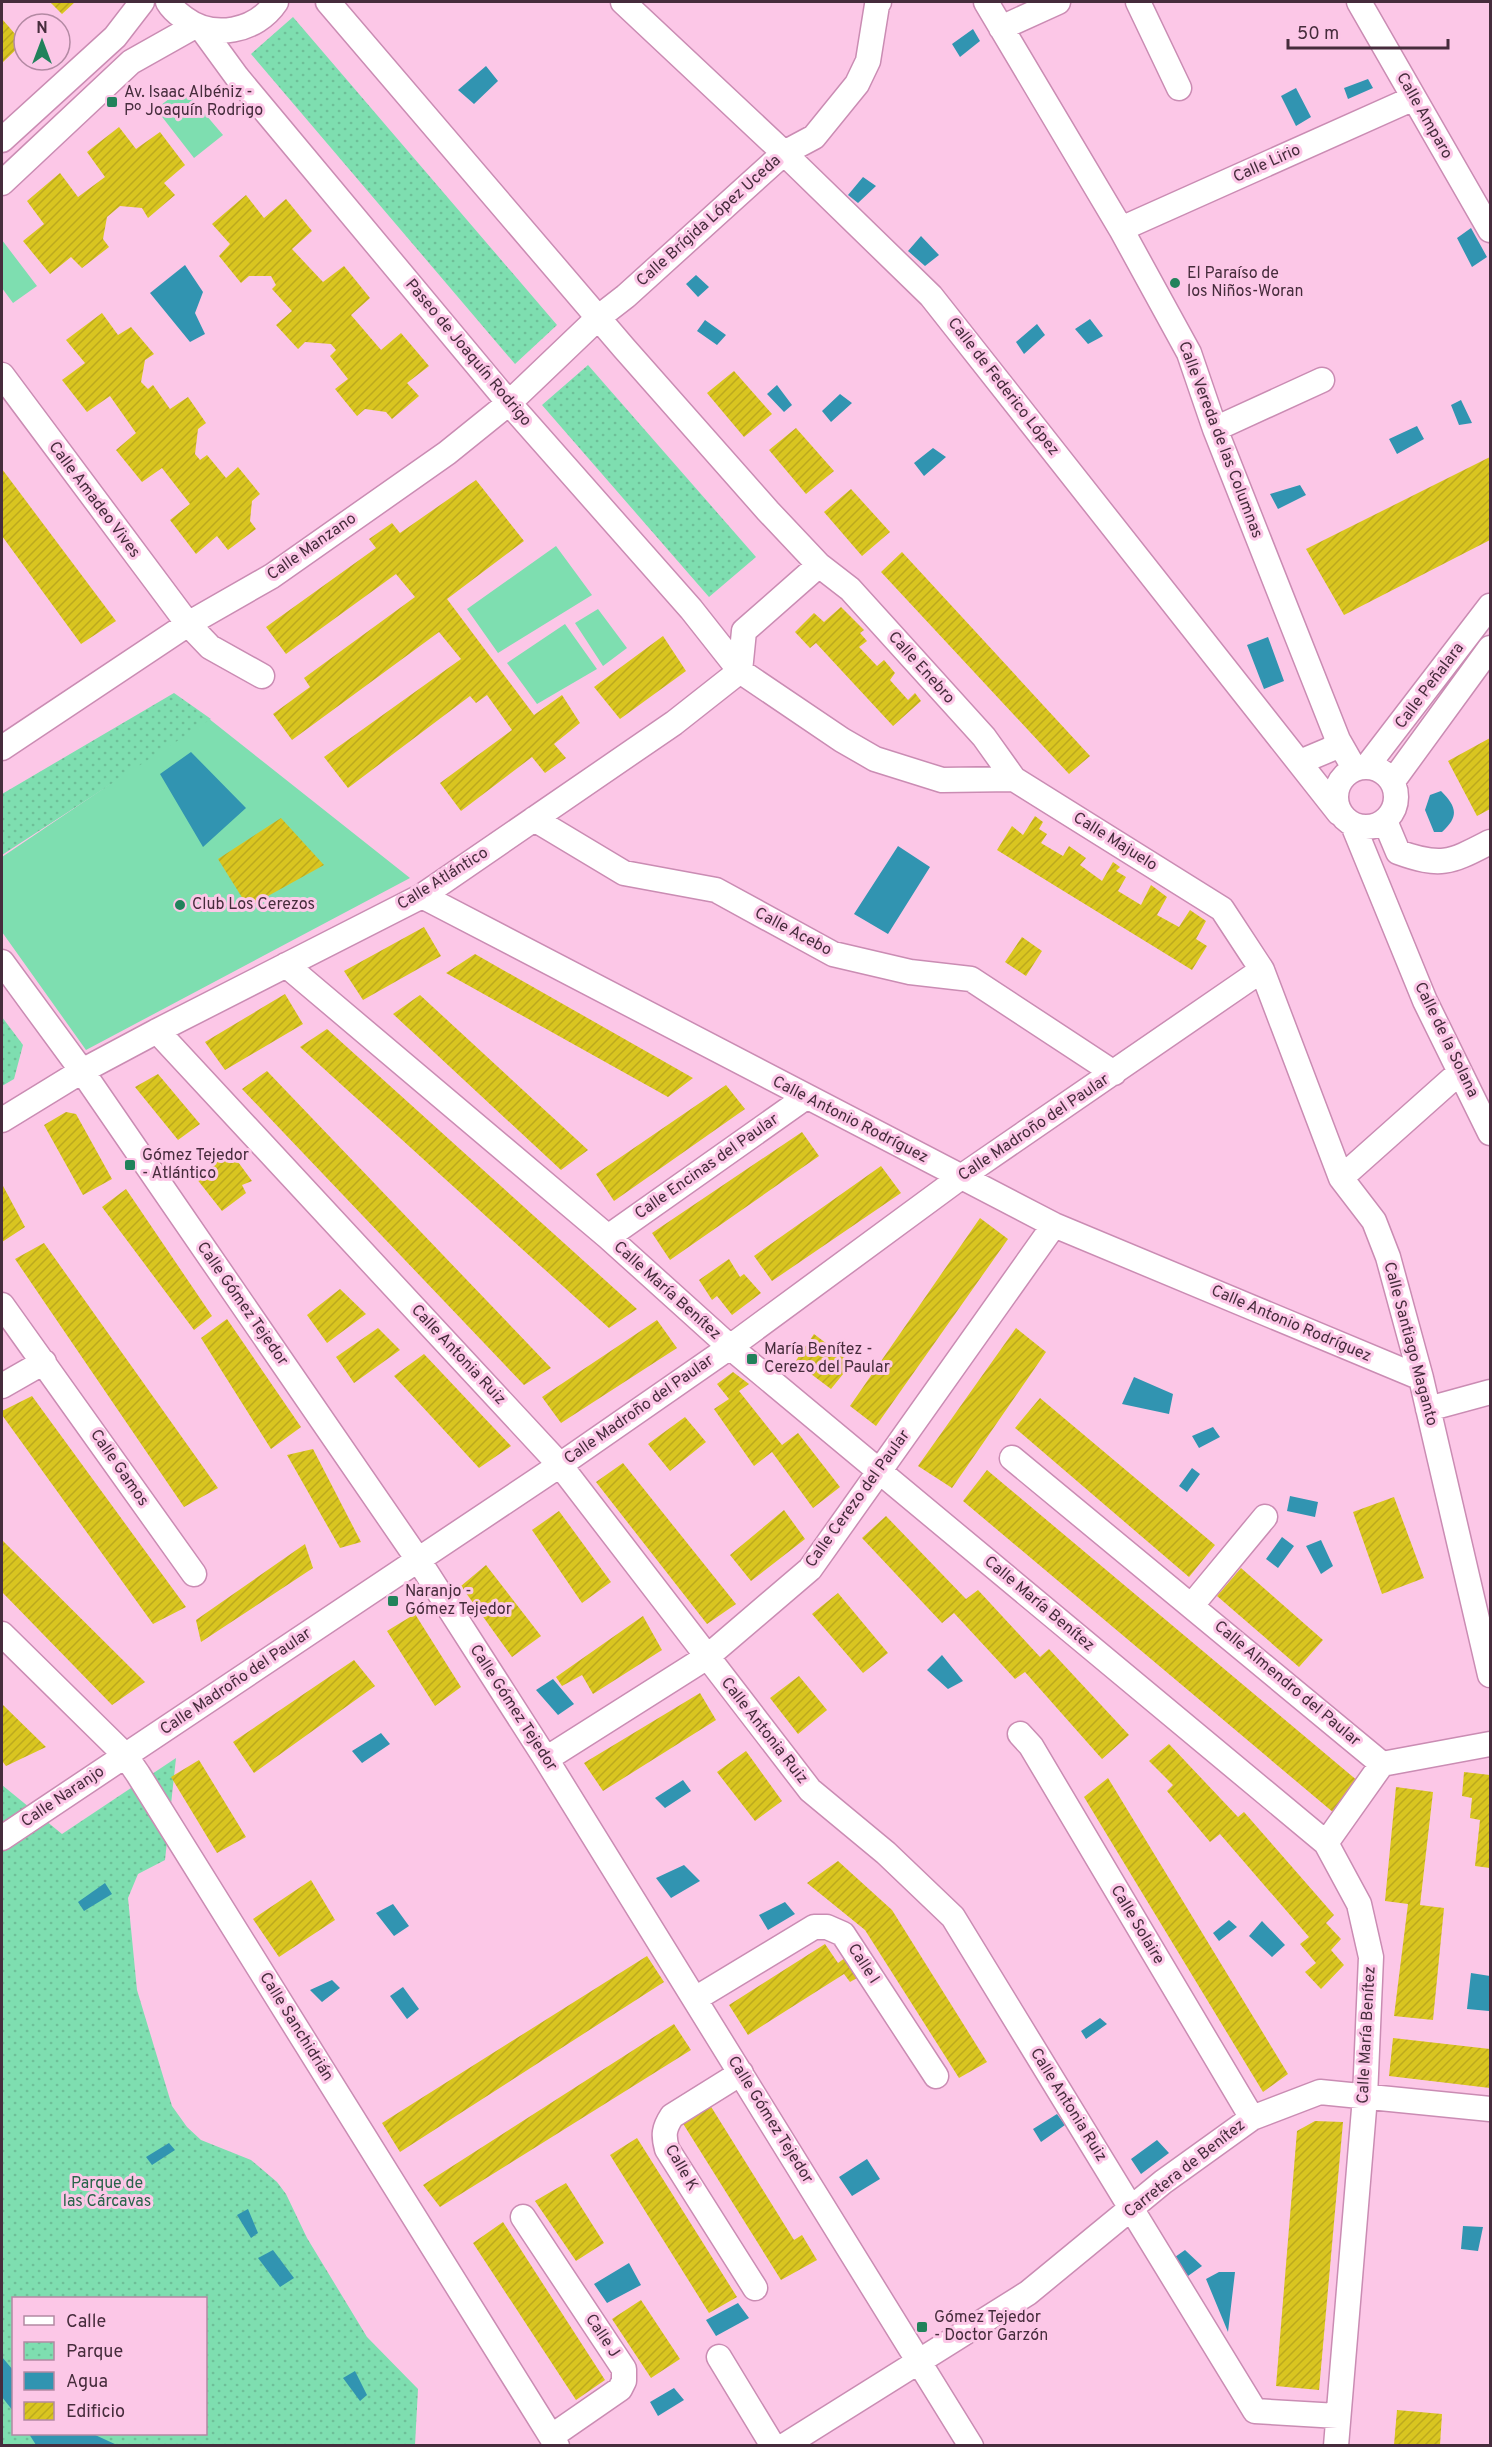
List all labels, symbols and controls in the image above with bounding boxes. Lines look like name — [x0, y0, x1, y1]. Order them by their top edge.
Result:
north arrow — [12, 12, 72, 72]
scale bar — [1288, 12, 1448, 50]
text: N — [36, 19, 48, 39]
text: 50 m — [1297, 23, 1339, 46]
street label: Calle Amparo — [1391, 69, 1457, 163]
place label: Av. Isaac Albéniz - Pº Joaquín Rodrigo — [124, 83, 263, 121]
marker: Av. Isaac Albéniz - Pº Joaquín Rodrigo — [105, 95, 119, 109]
street label: Calle Lirio — [1230, 140, 1304, 188]
street label: Calle Brígida López Uceda — [633, 151, 785, 291]
place label: El Paraíso de los Niños-Woran — [1187, 264, 1304, 302]
street label: Paseo de Joaquín Rodrigo — [400, 275, 536, 431]
marker: El Paraíso de los Niños-Woran — [1168, 276, 1182, 290]
street label: Calle de Federico López — [943, 314, 1063, 460]
street label: Calle Vereda de las Columnas — [1173, 339, 1267, 541]
street label: Calle Amadeo Vives — [44, 438, 144, 562]
street label: Calle Manzano — [263, 509, 361, 585]
street label: Calle Enebro — [883, 628, 959, 708]
street label: Calle Peñalara — [1391, 639, 1469, 733]
street label: Calle Majuelo — [1069, 808, 1161, 876]
street label: Calle Atlántico — [394, 843, 492, 915]
place label: Club Los Cerezos — [192, 895, 315, 915]
marker: Club Los Cerezos — [173, 898, 187, 912]
street label: Calle Acebo — [751, 903, 835, 961]
street label: Calle de la Solana — [1409, 979, 1483, 1101]
street label: Calle Madroño del Paular — [955, 1070, 1113, 1186]
street label: Calle Antonio Rodríguez — [769, 1072, 931, 1168]
street label: Calle Encinas del Paular — [631, 1110, 783, 1224]
place label: Gómez Tejedor - Atlántico — [142, 1146, 249, 1184]
marker: Gómez Tejedor - Atlántico — [123, 1158, 137, 1172]
street label: Calle María Benítez — [609, 1237, 725, 1345]
street label: Calle Gómez Tejedor — [192, 1238, 292, 1370]
street label: Calle Santiago Maganto — [1378, 1260, 1442, 1428]
street label: Calle Antonio Rodríguez — [1208, 1281, 1374, 1367]
street label: Calle Antonia Ruiz — [406, 1301, 510, 1409]
place label: María Benítez - Cerezo del Paular — [764, 1340, 890, 1378]
street label: Calle Madroño del Paular — [560, 1351, 718, 1469]
marker: María Benítez - Cerezo del Paular — [745, 1352, 759, 1366]
street label: Calle Gamos — [85, 1426, 153, 1510]
street label: Calle Cerezo del Paular — [801, 1426, 915, 1572]
street label: Calle María Benítez — [980, 1552, 1098, 1656]
place label: Naranjo - Gómez Tejedor — [405, 1582, 512, 1620]
marker: Naranjo - Gómez Tejedor — [386, 1594, 400, 1608]
street label: Calle Almendro del Paular — [1210, 1617, 1364, 1751]
street label: Calle Madroño del Paular — [157, 1624, 315, 1740]
street label: Calle Gómez Tejedor — [465, 1641, 561, 1775]
street label: Calle Antonia Ruiz — [716, 1674, 812, 1788]
street label: Calle Naranjo — [18, 1762, 108, 1832]
street label: Calle Solaire — [1106, 1882, 1168, 1968]
street label: Calle I — [843, 1940, 883, 1988]
street label: Calle María Benítez — [1353, 1966, 1381, 2104]
street label: Calle Sanchidrián — [254, 1969, 338, 2085]
street label: Calle Antonia Ruiz — [1025, 2045, 1111, 2165]
street label: Calle Gómez Tejedor — [723, 2053, 817, 2187]
street label: Carretera de Benítez — [1120, 2115, 1250, 2223]
street label: Calle K — [660, 2141, 702, 2195]
park label: Parque de las Cárcavas — [63, 2174, 151, 2212]
legend — [12, 2297, 207, 2435]
place label: Gómez Tejedor - Doctor Garzón — [934, 2308, 1048, 2346]
street label: Calle J — [580, 2310, 624, 2362]
text: Calle — [66, 2311, 106, 2334]
marker: Gómez Tejedor - Doctor Garzón — [915, 2320, 929, 2334]
text: Parque — [66, 2341, 123, 2364]
text: Agua — [66, 2371, 108, 2394]
text: Edificio — [66, 2401, 125, 2424]

